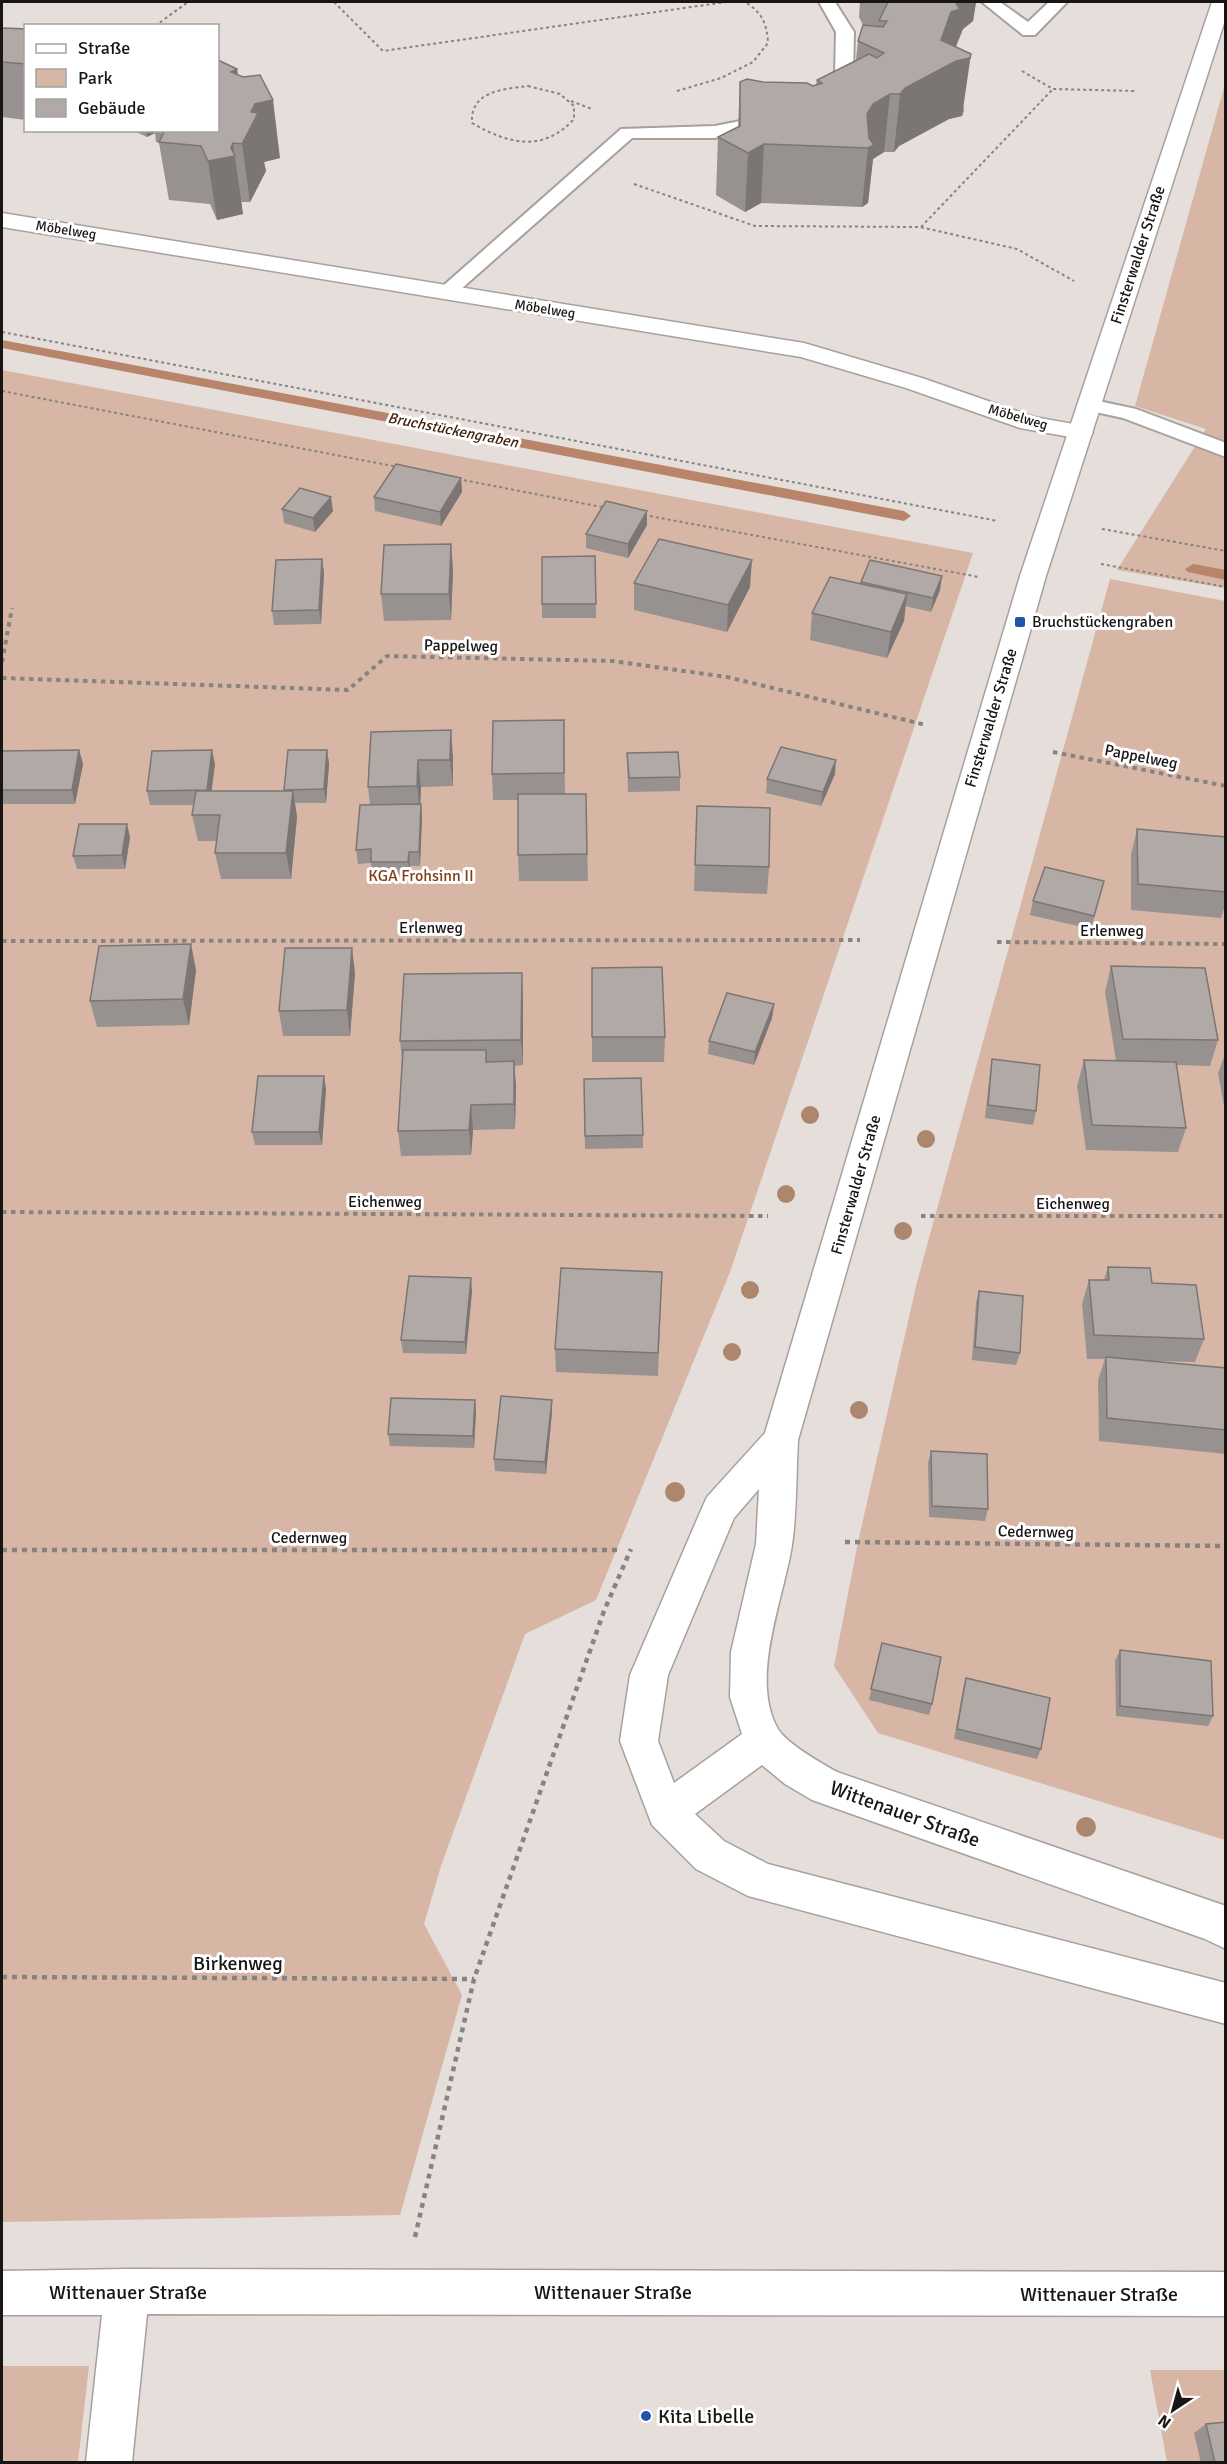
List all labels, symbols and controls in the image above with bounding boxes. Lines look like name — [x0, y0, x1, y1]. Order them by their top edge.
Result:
legend — [24, 24, 219, 132]
text: Straße — [78, 37, 130, 59]
text: Park — [78, 67, 113, 89]
text: Gebäude — [78, 97, 146, 119]
street label: Finsterwalder Straße — [1106, 183, 1170, 327]
street label: Möbelweg — [34, 217, 98, 243]
street label: Möbelweg — [513, 296, 577, 322]
street label: Möbelweg — [986, 400, 1050, 434]
water label: Bruchstückengraben — [386, 409, 520, 452]
place label: Bruchstückengraben — [1032, 612, 1173, 632]
marker: Bruchstückengraben — [1013, 615, 1027, 629]
street label: Pappelweg — [424, 635, 498, 657]
street label: Finsterwalder Straße — [960, 646, 1022, 790]
street label: Pappelweg — [1103, 740, 1179, 774]
park label: KGA Frohsinn II — [368, 866, 474, 886]
street label: Erlenweg — [399, 918, 463, 938]
street label: Erlenweg — [1080, 921, 1144, 941]
street label: Finsterwalder Straße — [826, 1113, 886, 1257]
street label: Eichenweg — [348, 1192, 422, 1212]
street label: Eichenweg — [1036, 1194, 1110, 1214]
street label: Cedernweg — [998, 1521, 1074, 1543]
street label: Cedernweg — [271, 1528, 347, 1548]
street label: Wittenauer Straße — [827, 1775, 983, 1853]
street label: Birkenweg — [193, 1951, 283, 1976]
street label: Wittenauer Straße — [49, 2280, 207, 2305]
street label: Wittenauer Straße — [534, 2280, 692, 2305]
street label: Wittenauer Straße — [1020, 2282, 1178, 2307]
north arrow — [1143, 2380, 1203, 2440]
place label: Kita Libelle — [658, 2404, 754, 2429]
marker: Kita Libelle — [639, 2409, 653, 2423]
text: N — [1154, 2410, 1175, 2433]

